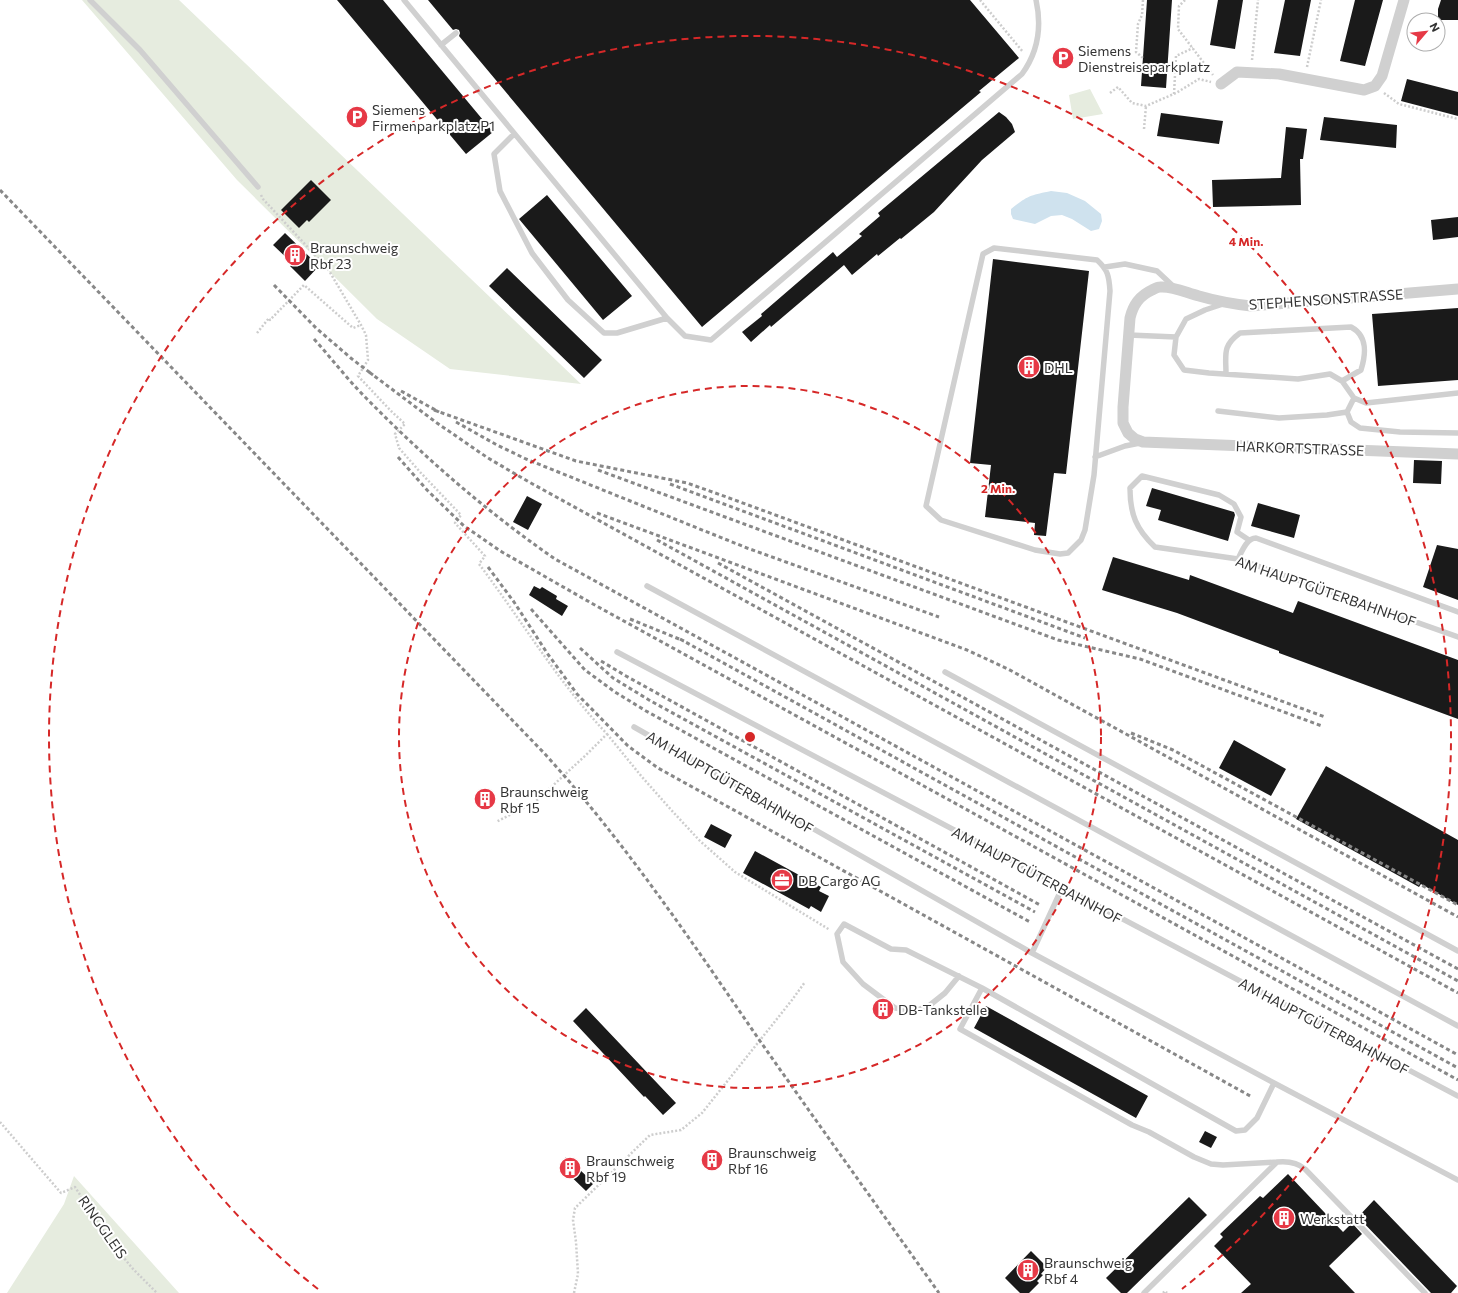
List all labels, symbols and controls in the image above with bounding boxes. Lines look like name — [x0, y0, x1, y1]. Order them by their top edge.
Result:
north arrow — [1406, 12, 1446, 52]
text: N — [1428, 20, 1443, 34]
place label: Siemens Dienstreiseparkplatz — [1078, 42, 1210, 75]
parking icon: Siemens Dienstreiseparkplatz — [1050, 45, 1076, 71]
place label: Siemens Firmenparkplatz P1 — [372, 101, 495, 134]
parking icon: Siemens Firmenparkplatz P1 — [344, 104, 370, 130]
text: 4 Min. — [1229, 234, 1263, 248]
place label: Braunschweig Rbf 23 — [310, 239, 399, 272]
building icon: Braunschweig Rbf 23 — [282, 242, 308, 268]
street label: STEPHENSONSTRASSE — [1248, 285, 1404, 313]
building icon: DHL — [1016, 354, 1042, 380]
place label: DHL — [1044, 359, 1073, 376]
street label: HARKORTSTRASSE — [1235, 437, 1365, 459]
text: 2 Min. — [981, 481, 1015, 495]
street label: AM HAUPTGÜTERBAHNHOF — [1233, 552, 1419, 630]
street label: AM HAUPTGÜTERBAHNHOF — [644, 727, 816, 837]
centre of rings — [743, 730, 757, 744]
place label: Braunschweig Rbf 15 — [500, 783, 589, 816]
building icon: Braunschweig Rbf 15 — [472, 786, 498, 812]
street label: AM HAUPTGÜTERBAHNHOF — [949, 823, 1125, 927]
office icon: DB Cargo AG — [769, 867, 795, 893]
place label: DB Cargo AG — [798, 872, 881, 889]
street label: AM HAUPTGÜTERBAHNHOF — [1236, 974, 1412, 1078]
building icon: DB-Tankstelle — [870, 996, 896, 1022]
place label: DB-Tankstelle — [898, 1001, 987, 1018]
place label: Braunschweig Rbf 16 — [728, 1144, 817, 1177]
building icon: Braunschweig Rbf 16 — [699, 1147, 725, 1173]
place label: Braunschweig Rbf 19 — [586, 1152, 675, 1185]
building icon: Braunschweig Rbf 19 — [557, 1155, 583, 1181]
street label: RINGGLEIS — [75, 1192, 131, 1262]
building icon: Werkstatt — [1271, 1205, 1297, 1231]
place label: Werkstatt — [1300, 1210, 1365, 1227]
place label: Braunschweig Rbf 4 — [1044, 1254, 1133, 1287]
building icon: Braunschweig Rbf 4 — [1015, 1257, 1041, 1283]

